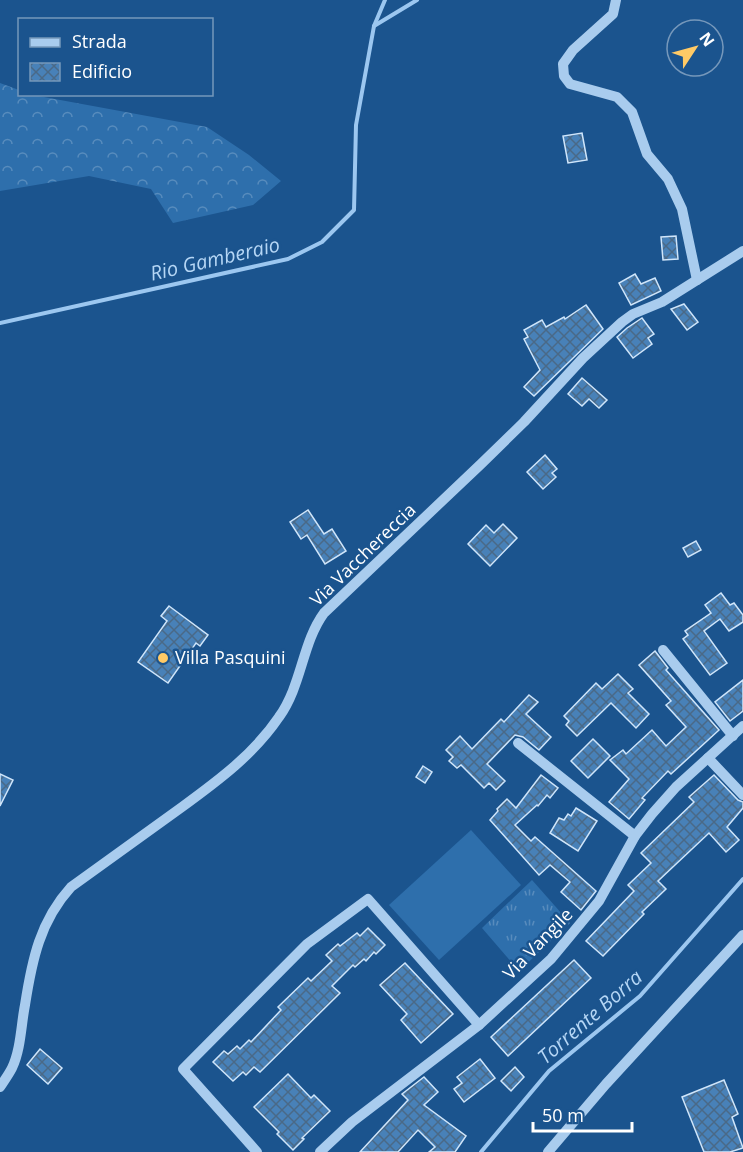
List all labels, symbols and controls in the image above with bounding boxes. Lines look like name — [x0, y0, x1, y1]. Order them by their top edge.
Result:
legend — [18, 18, 213, 96]
north arrow — [665, 18, 725, 78]
text: N — [694, 27, 720, 51]
text: Strada — [72, 29, 127, 53]
text: Edificio — [72, 59, 132, 83]
water label: Rio Gamberaio — [147, 230, 282, 287]
street label: Via Vacchereccia — [304, 498, 420, 611]
place label: Villa Pasquini — [175, 645, 286, 669]
marker: Villa Pasquini — [156, 651, 170, 665]
street label: Via Vangile — [497, 902, 577, 984]
water label: Torrente Borra — [532, 964, 648, 1070]
scale bar — [533, 1095, 632, 1133]
text: 50 m — [542, 1103, 584, 1127]

